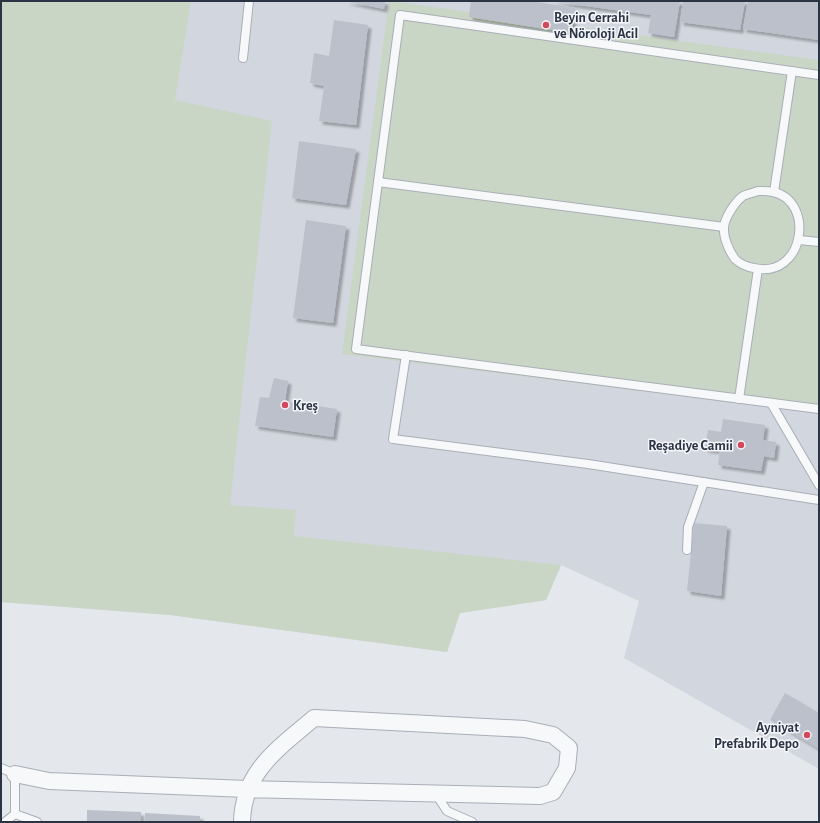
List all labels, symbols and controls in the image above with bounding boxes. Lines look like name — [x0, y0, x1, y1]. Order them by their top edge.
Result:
place label: Beyin Cerrahi ve Nöroloji Acil — [554, 11, 638, 41]
marker: Beyin Cerrahi ve Nöroloji Acil — [541, 20, 551, 30]
place label: Kreş — [293, 399, 318, 413]
marker: Kreş — [280, 400, 290, 410]
place label: Reşadiye Camii — [648, 439, 733, 453]
marker: Reşadiye Camii — [736, 440, 746, 450]
place label: Ayniyat Prefabrik Depo — [714, 721, 799, 751]
marker: Ayniyat Prefabrik Depo — [802, 730, 812, 740]

